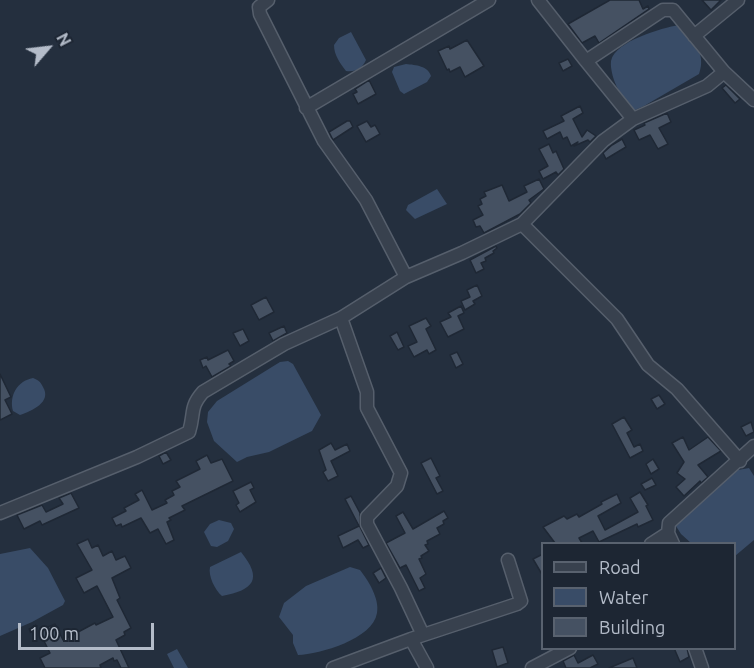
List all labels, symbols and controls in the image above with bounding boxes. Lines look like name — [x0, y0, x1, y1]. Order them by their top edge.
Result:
north arrow — [18, 18, 78, 78]
text: N — [53, 30, 75, 49]
legend — [541, 542, 736, 650]
text: Road — [599, 557, 641, 577]
text: Water — [599, 587, 648, 607]
scale bar — [21, 611, 158, 649]
text: Building — [599, 617, 665, 637]
text: 100 m — [29, 623, 79, 643]

